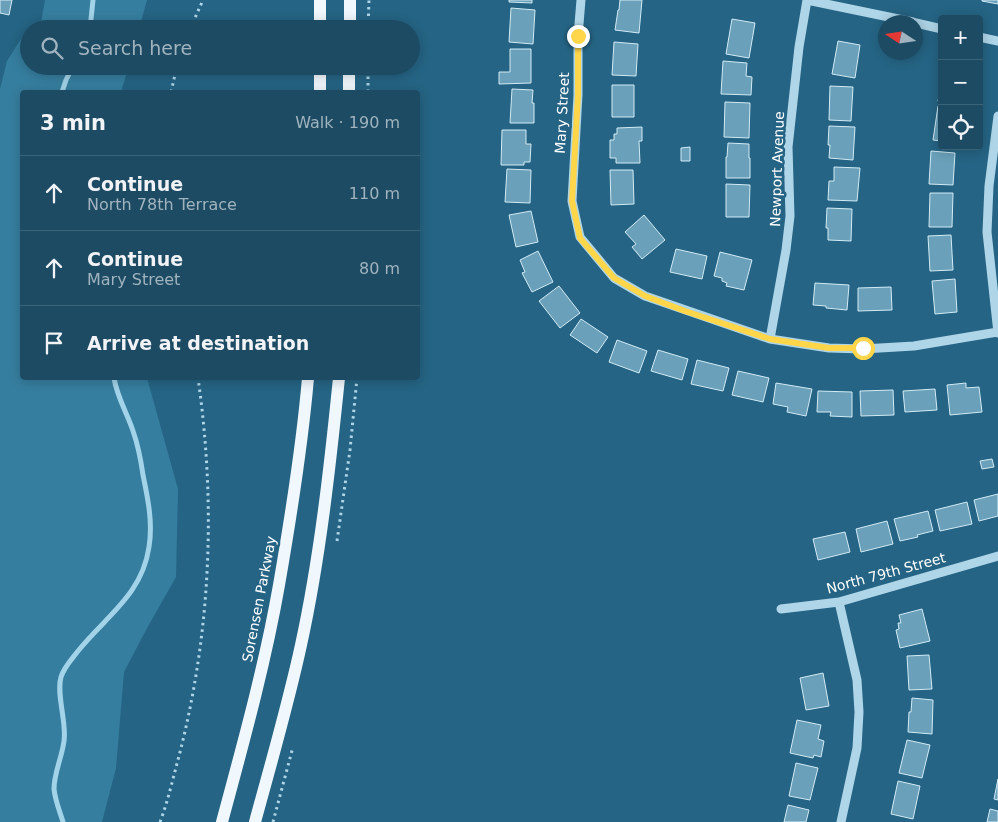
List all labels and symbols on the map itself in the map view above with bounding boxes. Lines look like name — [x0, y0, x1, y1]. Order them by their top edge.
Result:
north arrow — [878, 15, 923, 60]
route end — [567, 25, 590, 48]
street label: Mary Street — [552, 71, 572, 154]
street label: Newport Avenue — [767, 111, 787, 227]
route start — [852, 337, 875, 360]
street label: Sorensen Parkway — [239, 535, 279, 663]
street label: North 79th Street — [825, 549, 948, 597]

